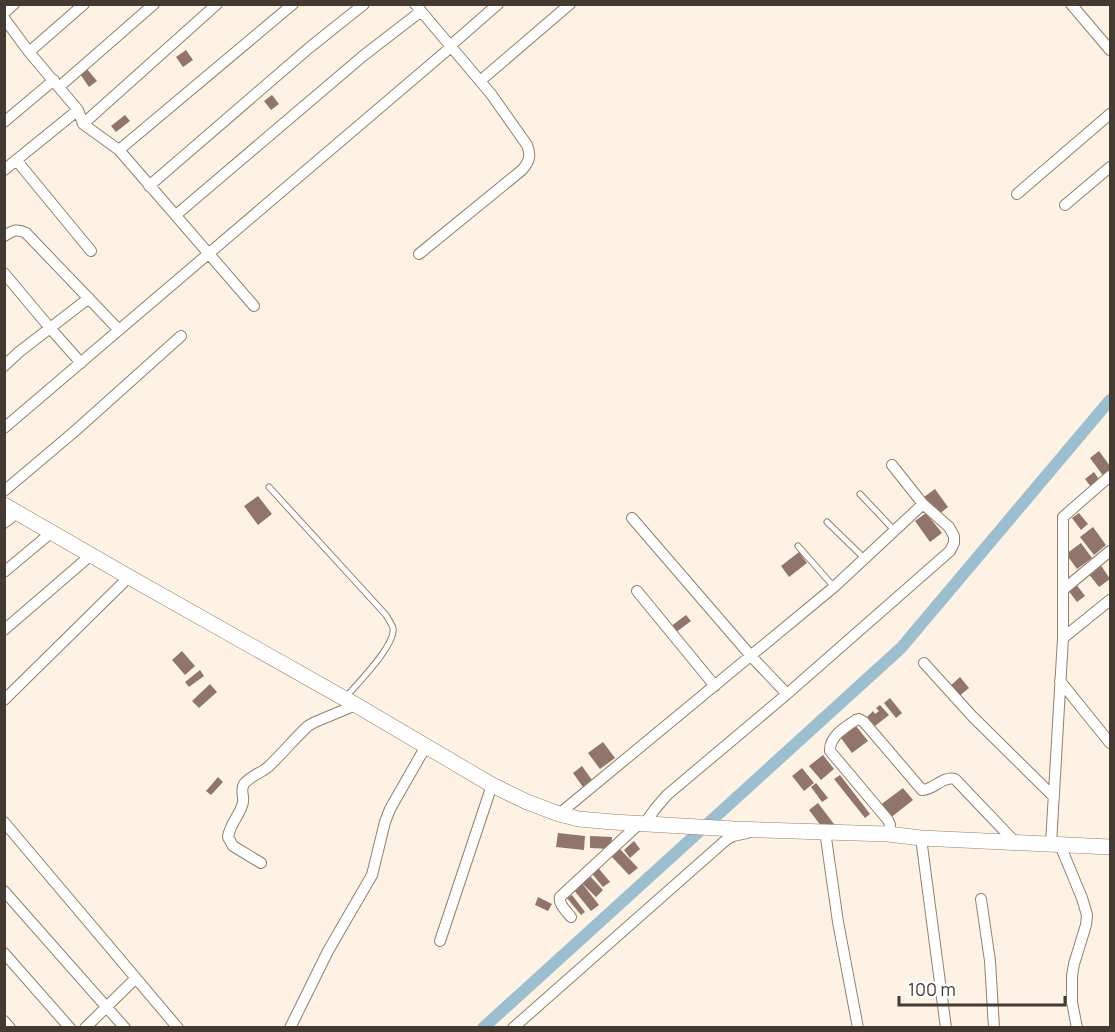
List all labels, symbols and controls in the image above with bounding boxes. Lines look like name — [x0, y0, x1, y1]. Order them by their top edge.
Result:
scale bar — [899, 969, 1066, 1007]
text: 100 m — [908, 977, 956, 1001]

